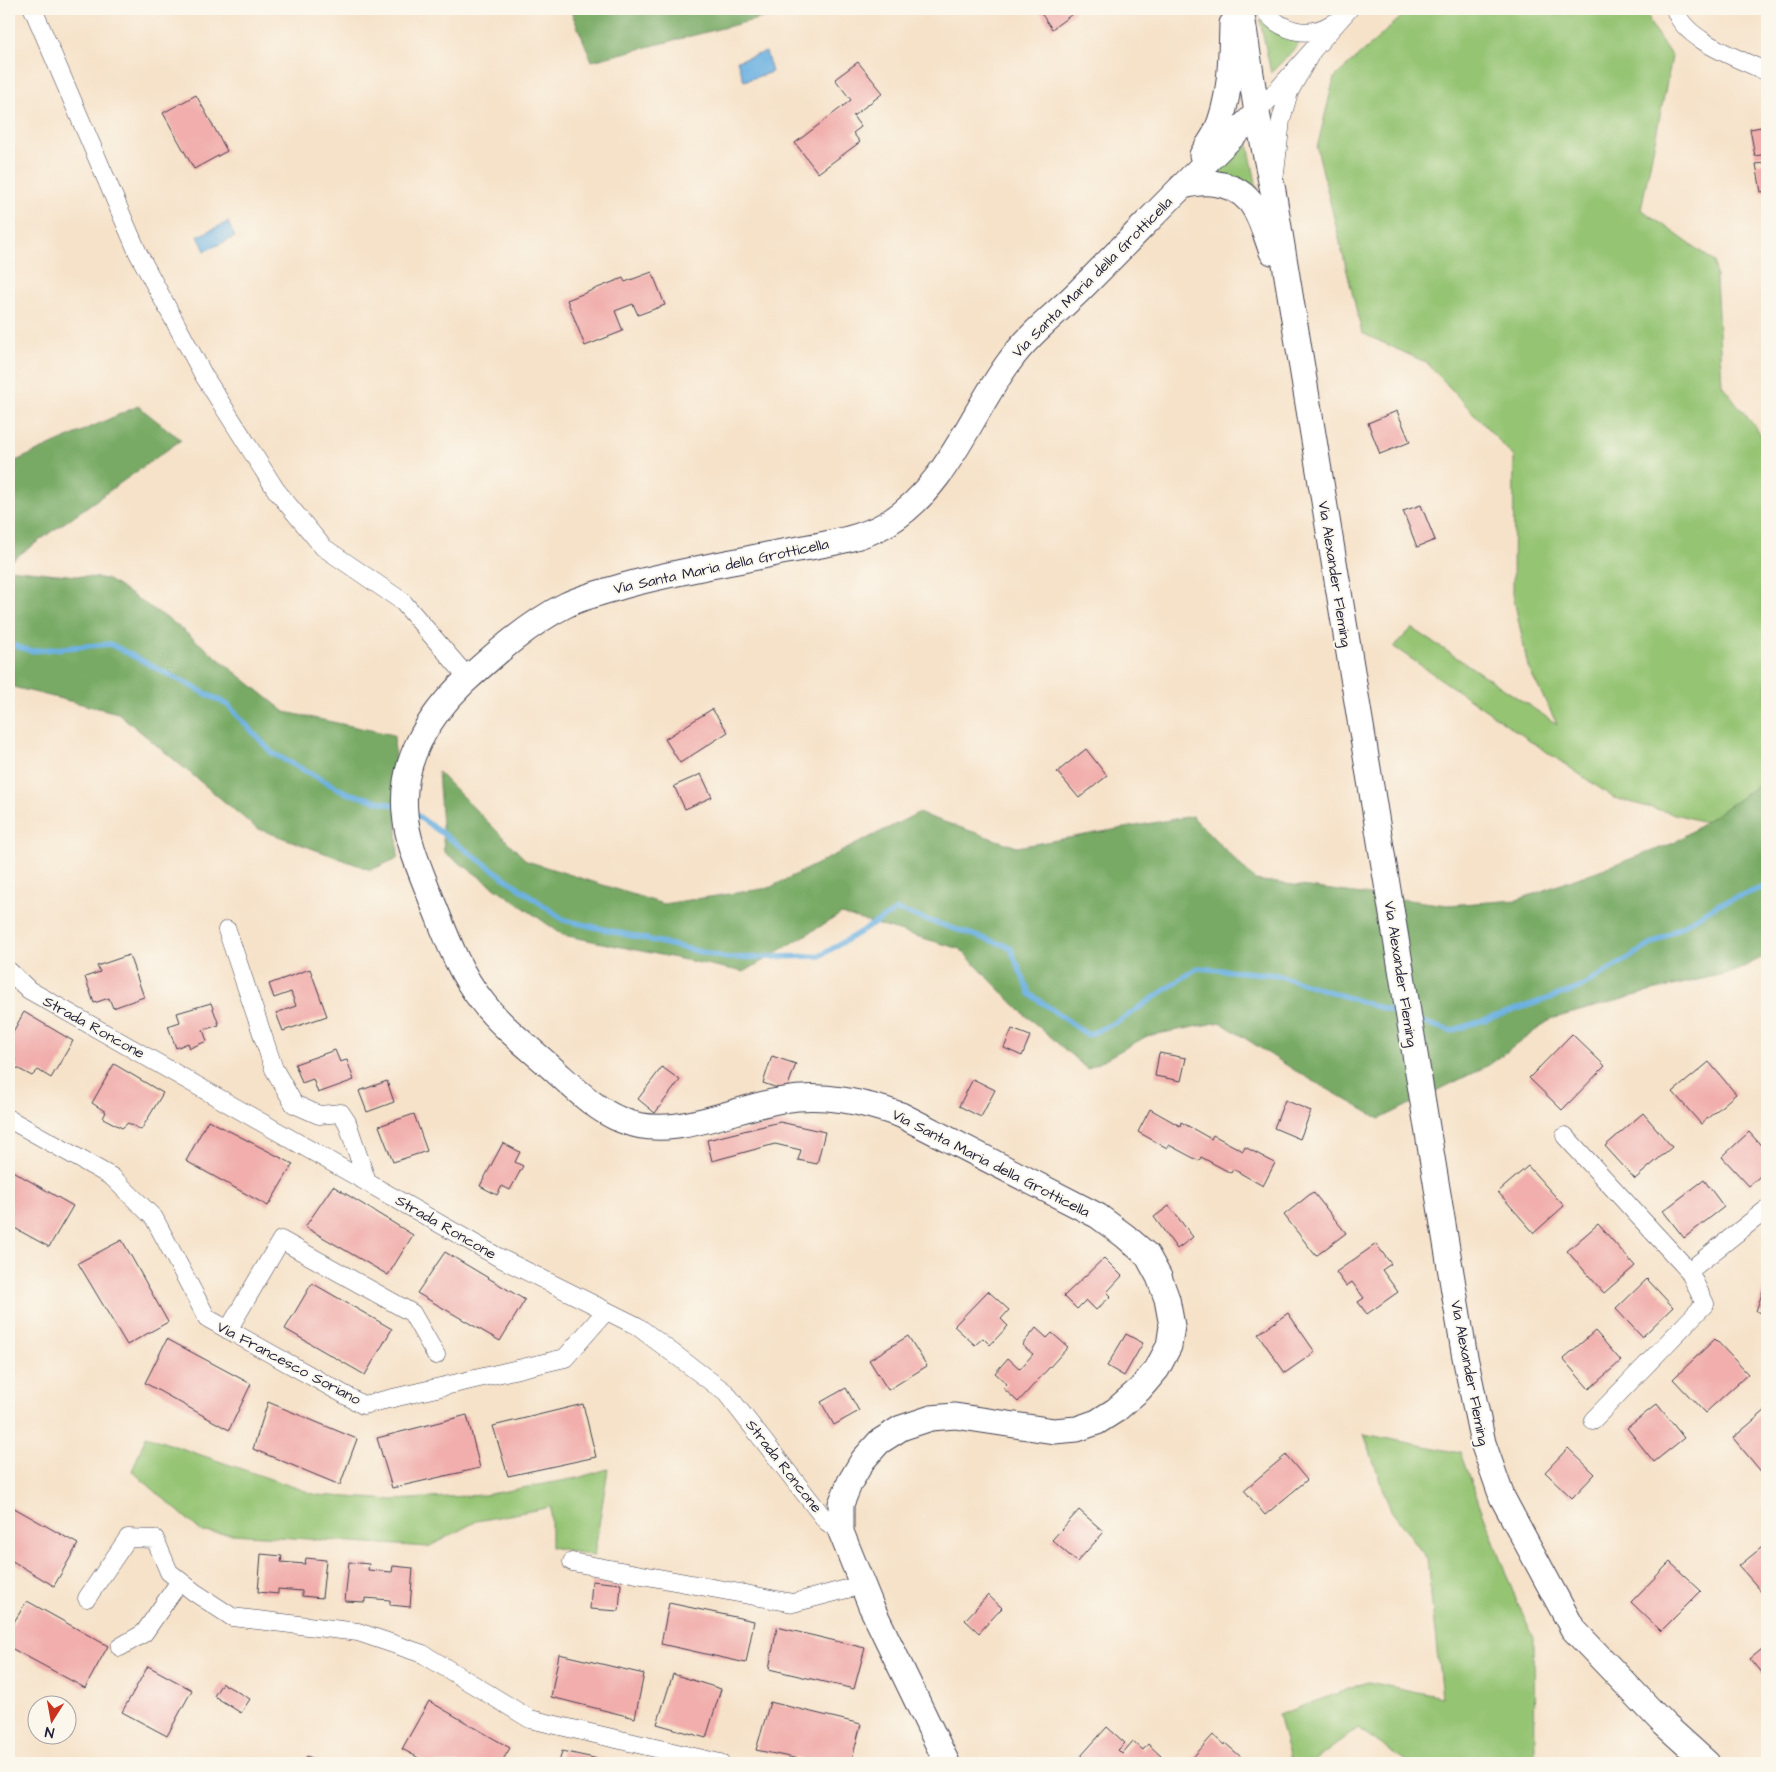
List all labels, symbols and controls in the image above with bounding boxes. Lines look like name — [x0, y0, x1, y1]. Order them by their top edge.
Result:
street label: Via Santa Maria della Grotticella — [1007, 192, 1178, 362]
street label: Via Alexander Fleming — [1312, 499, 1356, 649]
street label: Via Santa Maria della Grotticella — [612, 533, 831, 600]
street label: Via Alexander Fleming — [1378, 899, 1422, 1049]
street label: Strada Roncone — [39, 991, 148, 1064]
street label: Via Santa Maria della Grotticella — [888, 1104, 1094, 1223]
street label: Strada Roncone — [392, 1190, 500, 1265]
street label: Via Alexander Fleming — [1444, 1299, 1494, 1448]
street label: Via Francesco Soriano — [213, 1317, 365, 1411]
street label: Strada Roncone — [741, 1415, 827, 1517]
north arrow — [28, 1694, 78, 1744]
text: N — [43, 1721, 56, 1742]

